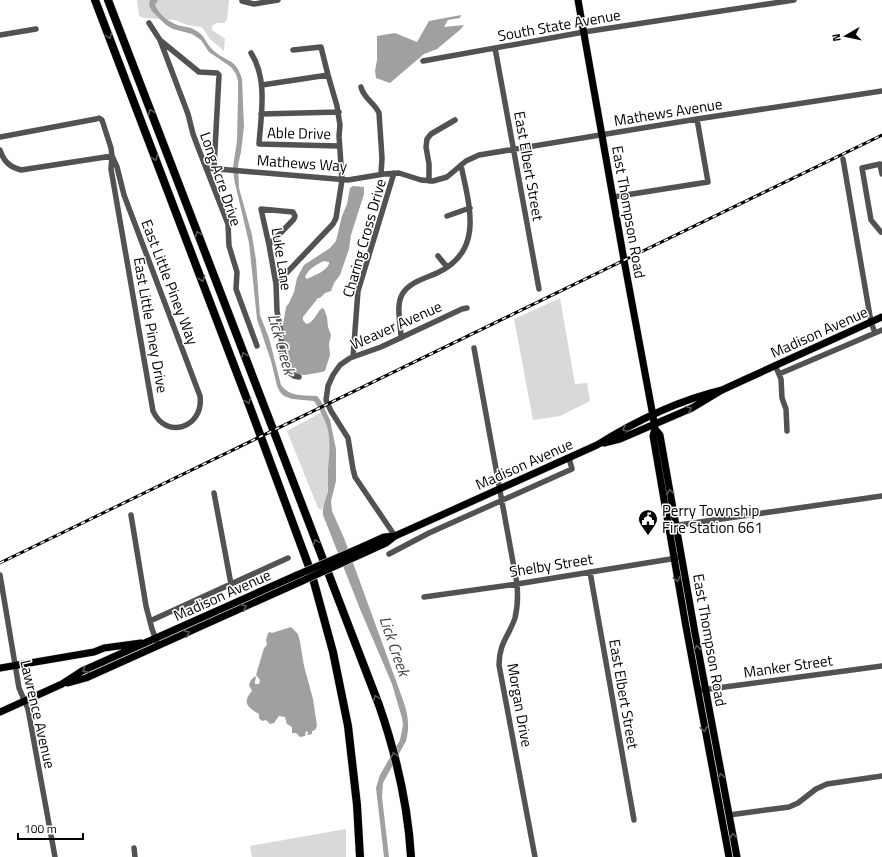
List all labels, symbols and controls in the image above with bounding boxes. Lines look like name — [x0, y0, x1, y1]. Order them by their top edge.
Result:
street label: South State Avenue — [496, 3, 622, 47]
north arrow — [826, 16, 866, 56]
one-way arrow — [104, 33, 112, 40]
text: N — [828, 33, 845, 43]
street label: Mathews Avenue — [612, 92, 724, 132]
one-way arrow — [148, 109, 156, 116]
street label: East Elbert Street — [508, 109, 550, 223]
street label: Able Drive — [267, 121, 331, 145]
street label: Long Acre Drive — [194, 129, 248, 229]
street label: East Thompson Road — [606, 144, 652, 280]
street label: Mathews Way — [256, 148, 348, 178]
one-way arrow — [151, 154, 159, 161]
street label: Charing Cross Drive — [336, 176, 392, 300]
street label: East Little Piney Way — [135, 216, 205, 348]
street label: Luke Lane — [266, 226, 298, 292]
one-way arrow — [194, 230, 202, 237]
street label: East Little Piney Drive — [128, 255, 174, 395]
one-way arrow — [197, 276, 205, 283]
street label: Weaver Avenue — [347, 295, 445, 355]
street label: Madison Avenue — [767, 300, 871, 364]
water label: Lick Creek — [262, 311, 303, 379]
one-way arrow — [241, 352, 249, 359]
one-way arrow — [243, 397, 251, 404]
one-way arrow — [685, 406, 693, 414]
one-way arrow — [621, 424, 629, 432]
street label: Madison Avenue — [472, 432, 576, 496]
one-way arrow — [667, 488, 675, 495]
place label: Perry Township Fire Station 661 — [662, 499, 763, 539]
public building icon: Perry Township Fire Station 661 — [637, 508, 659, 536]
one-way arrow — [313, 538, 321, 545]
street label: Shelby Street — [508, 547, 595, 583]
street label: Madison Avenue — [170, 563, 274, 627]
street label: East Thompson Road — [687, 572, 733, 708]
one-way arrow — [672, 576, 681, 582]
one-way arrow — [240, 604, 248, 612]
water label: Lick Creek — [374, 613, 417, 681]
one-way arrow — [184, 629, 191, 637]
street label: East Elbert Street — [603, 637, 645, 751]
one-way arrow — [694, 645, 702, 652]
street label: Manker Street — [742, 648, 835, 684]
street label: Lawrence Avenue — [14, 657, 62, 771]
street label: Morgan Drive — [501, 661, 539, 749]
one-way arrow — [82, 665, 90, 673]
one-way arrow — [373, 694, 381, 701]
one-way arrow — [700, 725, 708, 732]
one-way arrow — [390, 751, 399, 758]
one-way arrow — [718, 773, 726, 779]
scale bar — [18, 815, 83, 841]
text: 100 m — [24, 819, 57, 838]
one-way arrow — [729, 833, 737, 839]

